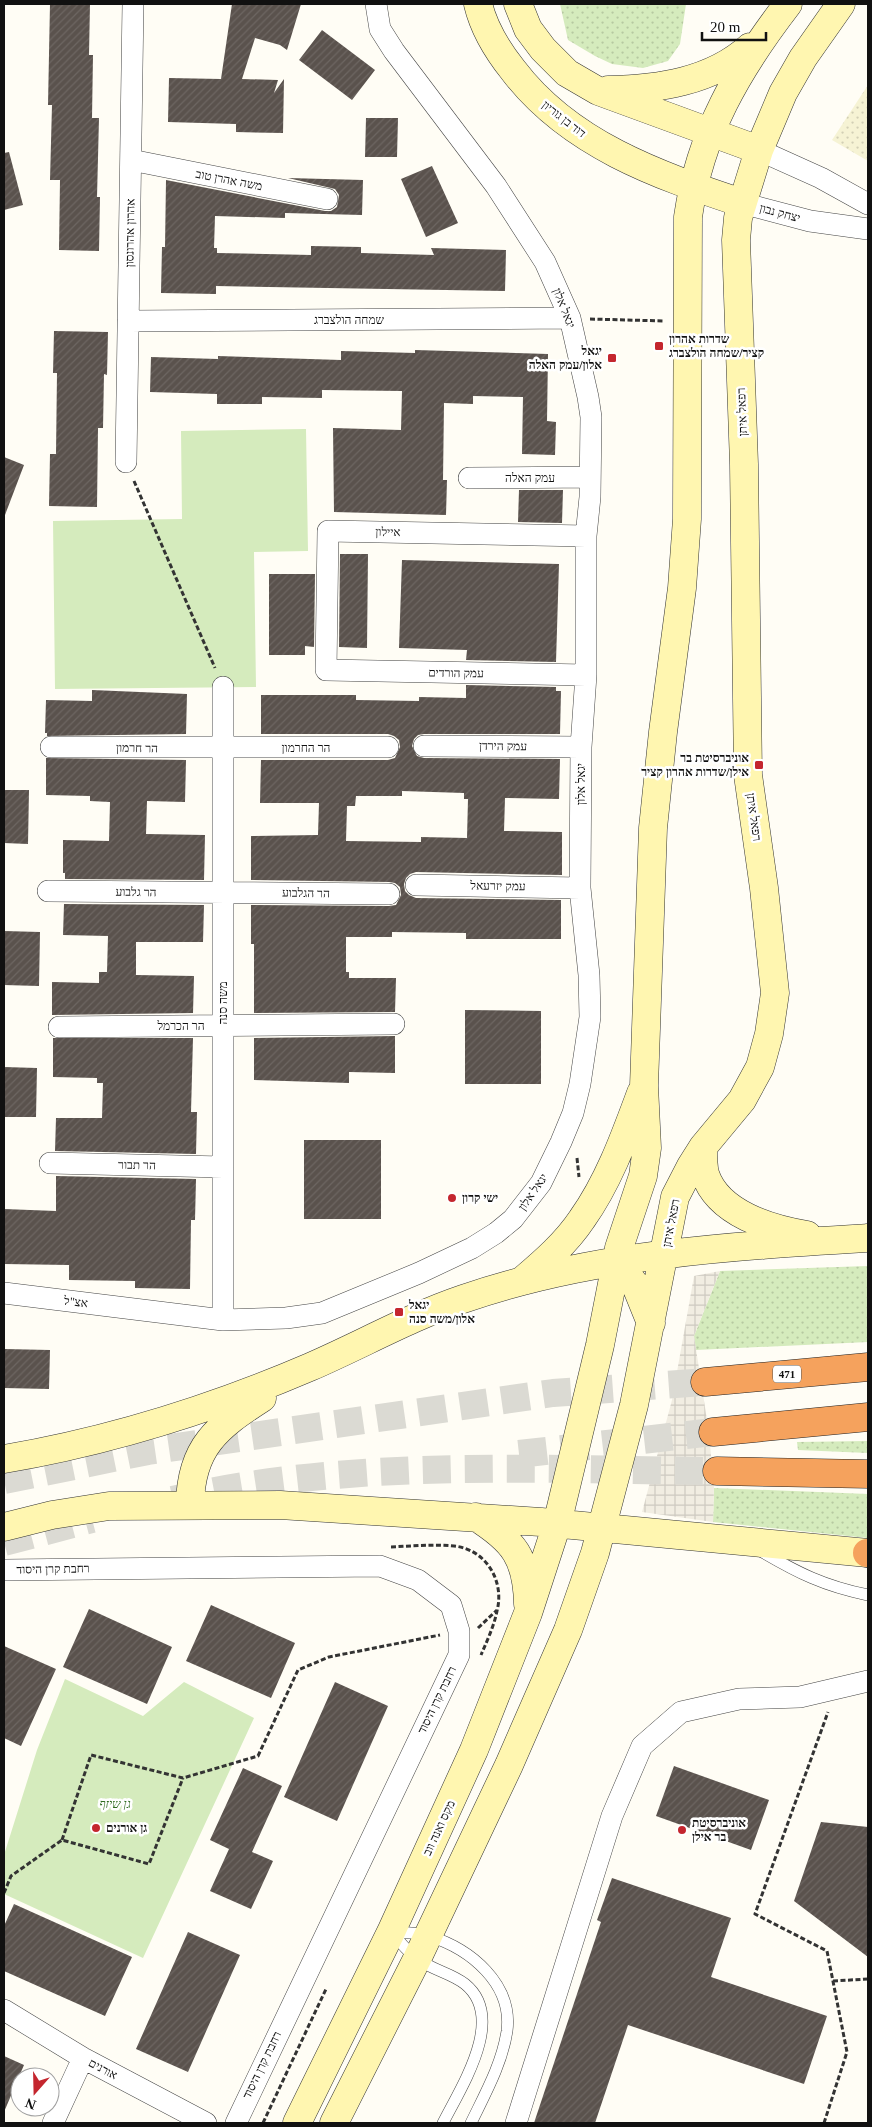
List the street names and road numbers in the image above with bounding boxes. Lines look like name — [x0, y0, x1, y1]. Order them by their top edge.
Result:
street label: דוד בן גוריון — [539, 98, 589, 141]
street label: משה אהרן טוב — [194, 167, 264, 193]
street label: אהרון אהרונסון — [122, 198, 138, 268]
street label: יצחק נבון — [758, 201, 802, 225]
street label: יגאל אלון — [550, 286, 578, 330]
street label: שמחה הולצברג — [314, 313, 385, 327]
street label: רפאל איתן — [734, 387, 750, 437]
street label: עמק האלה — [505, 471, 555, 485]
street label: איילון — [375, 525, 401, 539]
street label: עמק הורדים — [428, 666, 484, 680]
street label: עמק הירדן — [479, 739, 527, 753]
street label: הר חרמון — [116, 741, 158, 755]
street label: הר החרמון — [282, 741, 331, 755]
street label: יגאל אלון — [574, 763, 588, 805]
street label: רפאל איתן — [744, 792, 764, 842]
street label: עמק יזרעאל — [469, 879, 526, 893]
street label: הר גלבוע — [115, 885, 157, 899]
street label: הר הגלבוע — [282, 886, 330, 900]
street label: משה סנה — [216, 981, 230, 1025]
street label: הר הכרמל — [156, 1019, 205, 1033]
street label: הר תבור — [118, 1158, 156, 1172]
street label: יגאל אלון — [515, 1171, 551, 1213]
street label: רפאל איתן — [659, 1198, 683, 1248]
street label: אצ"ל — [62, 1293, 89, 1310]
road number: 471 — [773, 1366, 801, 1382]
street label: רחבת קרן היסוד — [16, 1561, 90, 1577]
street label: רחבת קרן היסוד — [415, 1664, 459, 1736]
street label: מקס ואנה ווב — [420, 1798, 458, 1858]
street label: רחבת קרן היסוד — [240, 2029, 284, 2101]
street label: אורנים — [86, 2056, 120, 2082]

